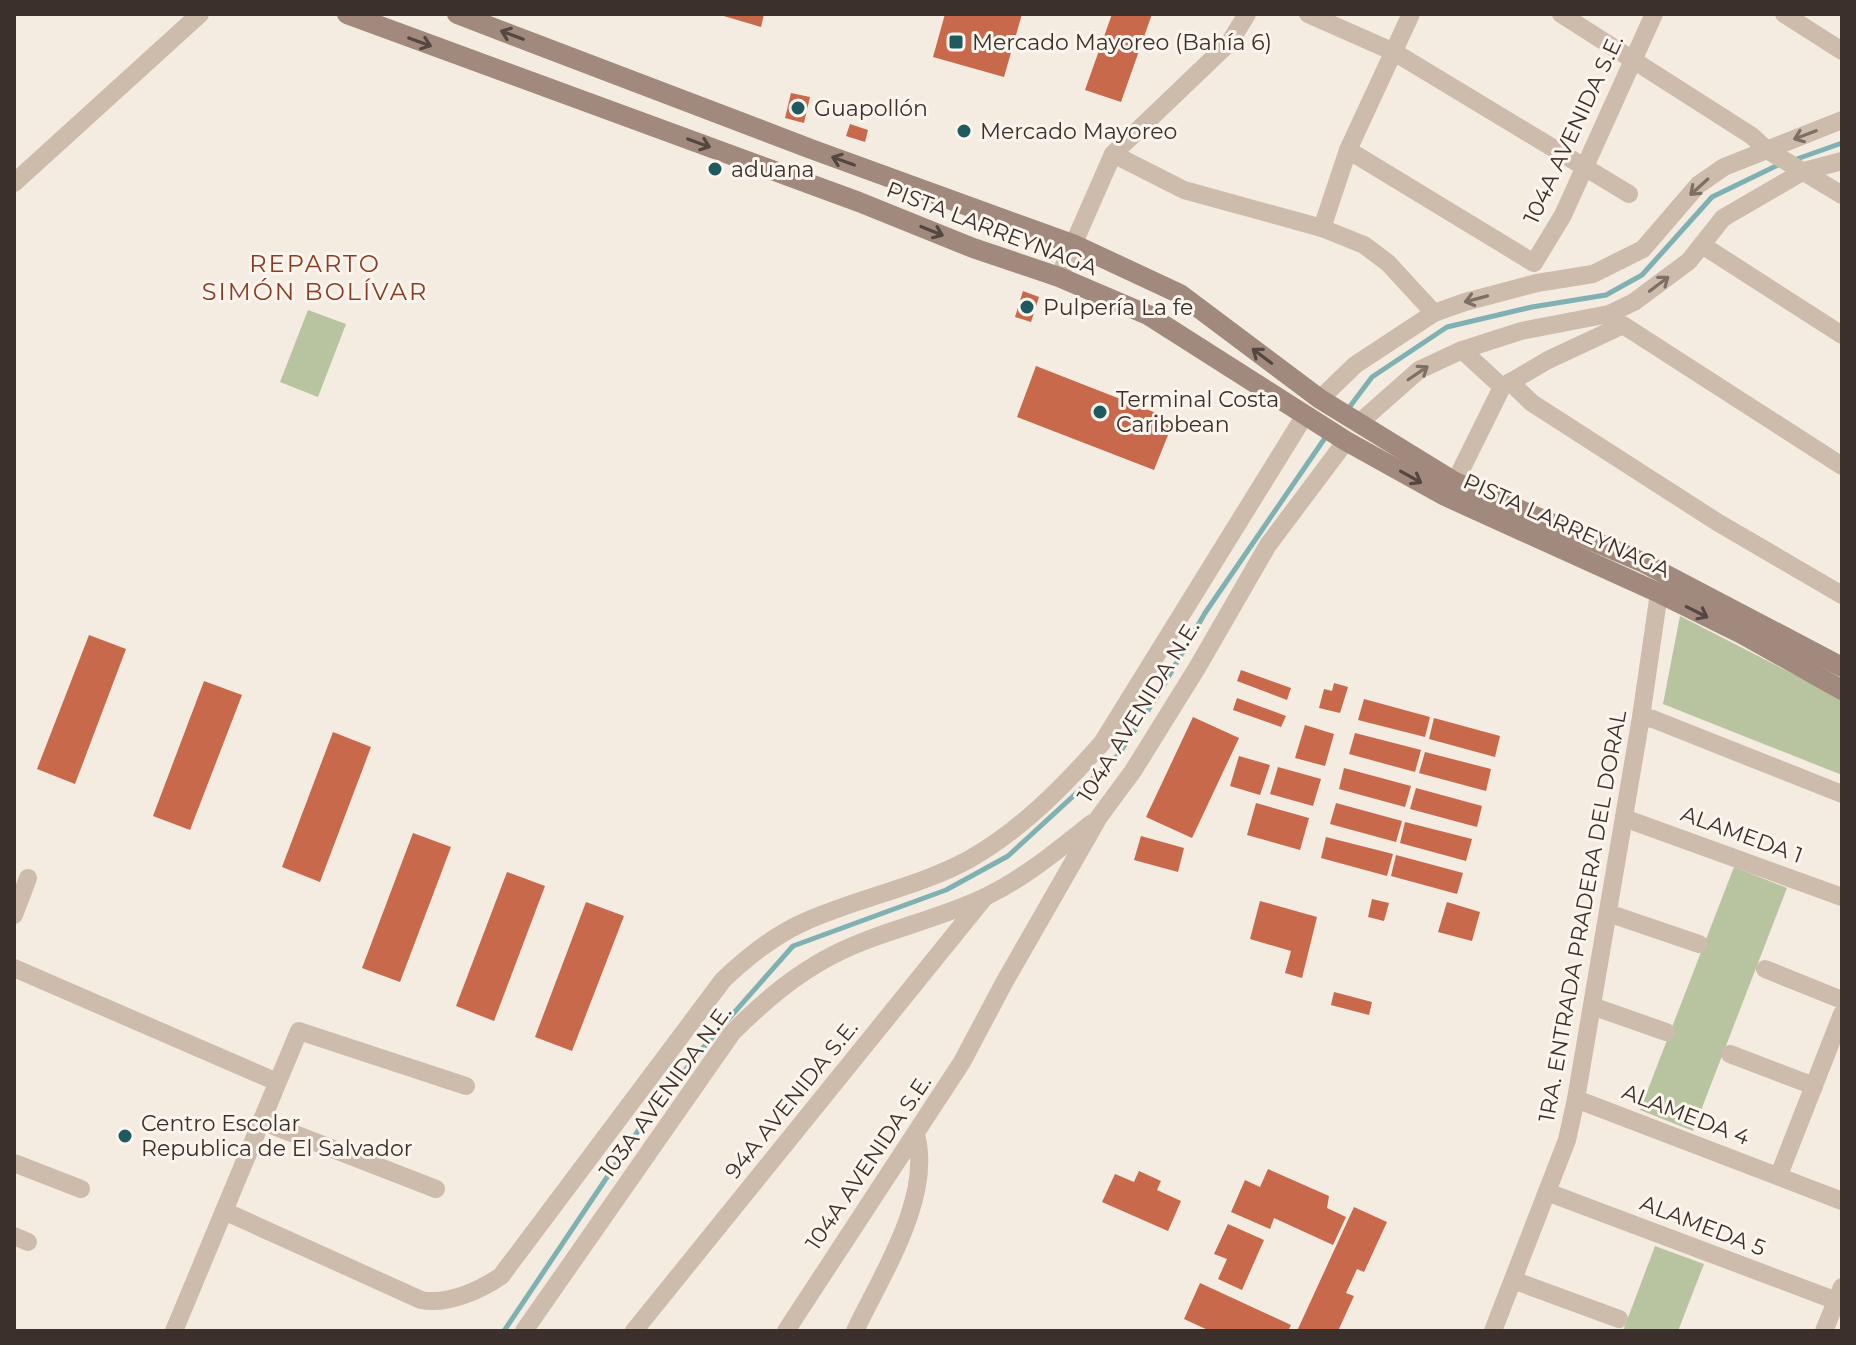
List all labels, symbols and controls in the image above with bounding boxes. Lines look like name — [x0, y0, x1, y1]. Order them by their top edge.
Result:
one-way arrow — [500, 27, 524, 41]
place label: Mercado Mayoreo (Bahía 6) — [972, 29, 1272, 56]
street label: 104A AVENIDA S.E. — [1518, 30, 1629, 228]
marker: Mercado Mayoreo (Bahía 6) — [947, 33, 965, 51]
one-way arrow — [407, 36, 432, 50]
place label: Guapollón — [814, 95, 928, 122]
marker: Guapollón — [789, 99, 807, 117]
place label: Mercado Mayoreo — [980, 118, 1177, 145]
marker: Mercado Mayoreo — [955, 122, 973, 140]
one-way arrow — [1793, 129, 1817, 143]
one-way arrow — [686, 137, 711, 151]
one-way arrow — [831, 153, 856, 167]
place label: aduana — [731, 156, 815, 183]
marker: aduana — [706, 160, 724, 178]
street label: PISTA LARREYNAGA — [882, 176, 1101, 281]
one-way arrow — [1689, 177, 1710, 196]
one-way arrow — [919, 225, 944, 239]
district label: REPARTO SIMÓN BOLÍVAR — [202, 249, 428, 306]
one-way arrow — [1647, 275, 1669, 292]
one-way arrow — [1463, 293, 1489, 308]
place label: Pulpería La fe — [1043, 294, 1193, 321]
marker: Pulpería La fe — [1018, 298, 1036, 316]
one-way arrow — [1252, 347, 1274, 364]
one-way arrow — [1407, 364, 1429, 381]
place label: Terminal Costa Caribbean — [1116, 386, 1279, 438]
marker: Terminal Costa Caribbean — [1091, 403, 1109, 421]
street label: PISTA LARREYNAGA — [1459, 468, 1675, 583]
one-way arrow — [1399, 469, 1422, 485]
one-way arrow — [1684, 604, 1708, 620]
street label: 104A AVENIDA N.E. — [1071, 615, 1205, 807]
street label: 1RA. ENTRADA PRADERA DEL DORAL — [1533, 708, 1632, 1124]
street label: ALAMEDA 1 — [1677, 800, 1806, 869]
street label: 103A AVENIDA N.E. — [594, 1000, 737, 1183]
street label: 94A AVENIDA S.E. — [719, 1014, 864, 1184]
street label: 104A AVENIDA S.E. — [800, 1070, 937, 1255]
street label: ALAMEDA 4 — [1618, 1078, 1754, 1151]
place label: Centro Escolar Republica de El Salvador — [141, 1110, 413, 1162]
marker: Centro Escolar Republica de El Salvador — [116, 1127, 134, 1145]
street label: ALAMEDA 5 — [1636, 1189, 1769, 1262]

